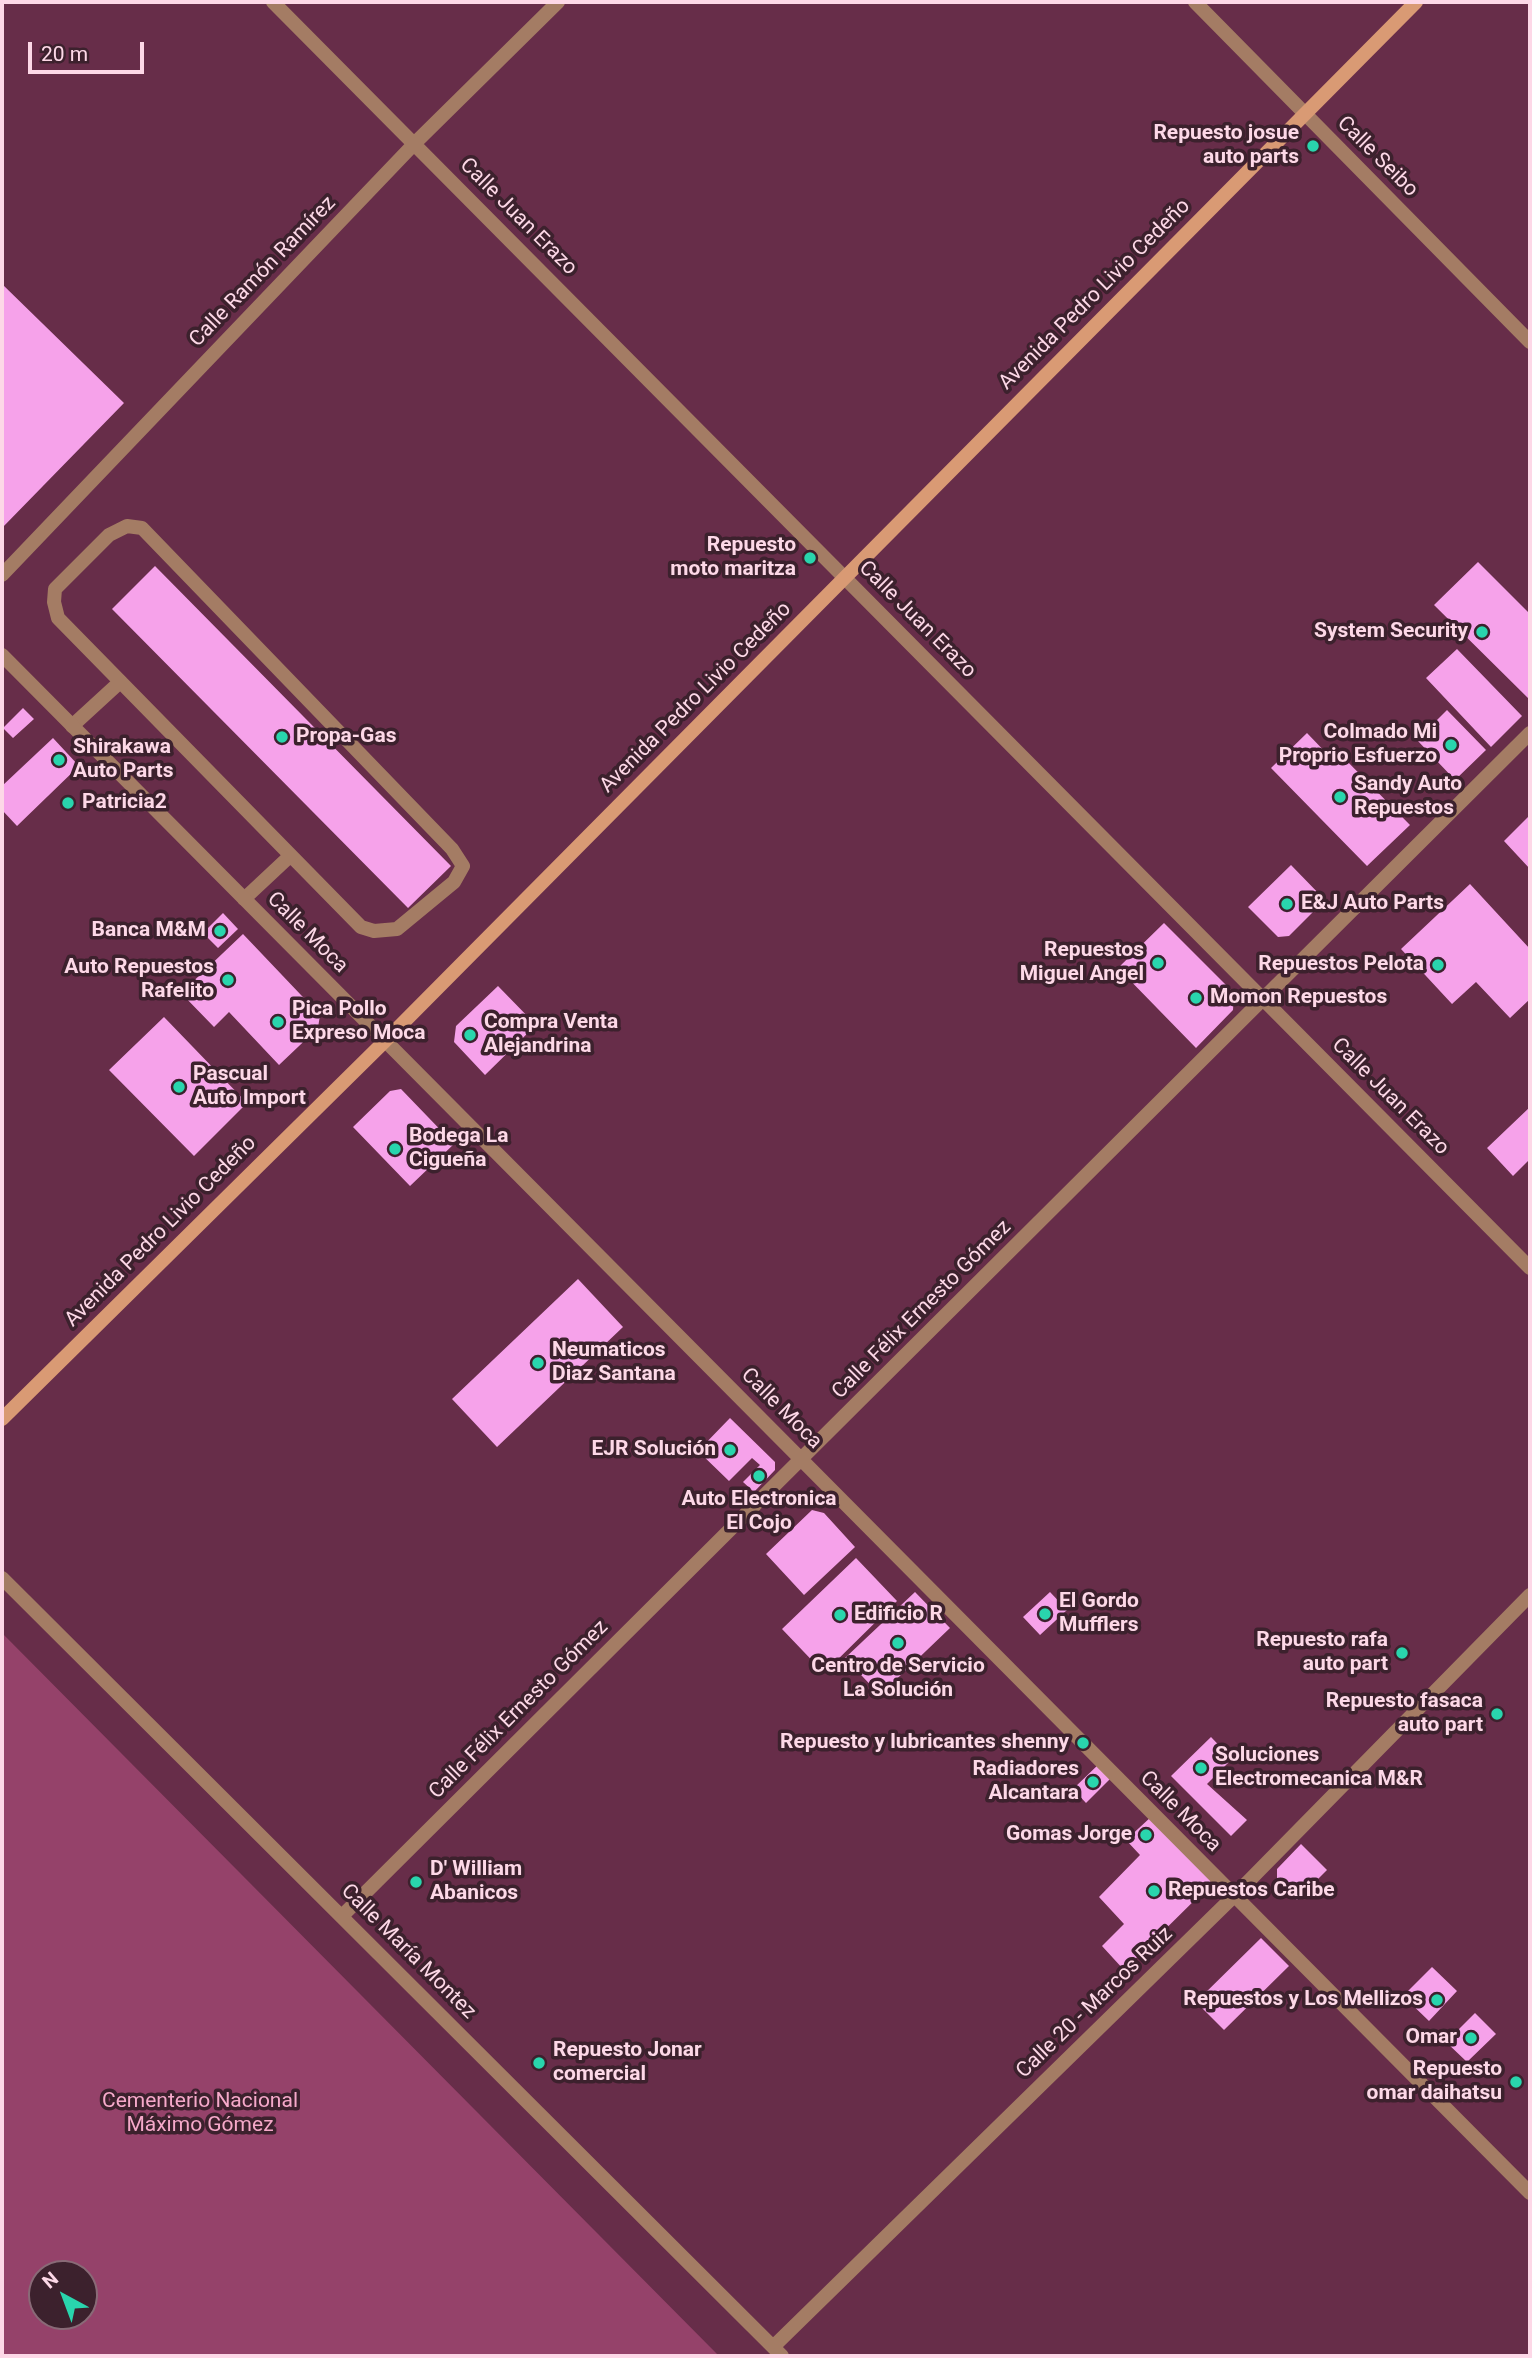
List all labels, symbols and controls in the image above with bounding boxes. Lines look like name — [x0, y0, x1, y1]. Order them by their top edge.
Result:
scale bar — [32, 28, 147, 72]
text: 20 m — [41, 42, 88, 66]
street label: Calle Seibo — [1331, 111, 1423, 203]
place label: Repuesto josue auto parts — [1153, 121, 1299, 171]
marker: Repuesto josue auto parts — [1305, 138, 1321, 154]
street label: Calle Juan Erazo — [454, 153, 582, 281]
street label: Calle Ramón Ramírez — [185, 191, 341, 353]
street label: Avenida Pedro Livio Cedeño — [994, 194, 1196, 396]
place label: Repuesto moto maritza — [670, 533, 796, 583]
marker: Repuesto moto maritza — [802, 550, 818, 566]
street label: Calle Juan Erazo — [853, 556, 981, 684]
street label: Avenida Pedro Livio Cedeño — [595, 597, 797, 799]
place label: System Security — [1314, 619, 1468, 645]
marker: System Security — [1474, 624, 1490, 640]
place label: Colmado Mi Proprio Esfuerzo — [1279, 720, 1437, 770]
place label: Propa-Gas — [296, 724, 396, 750]
marker: Propa-Gas — [274, 729, 290, 745]
place label: Shirakawa Auto Parts — [73, 735, 173, 785]
marker: Colmado Mi Proprio Esfuerzo — [1443, 737, 1459, 753]
marker: Shirakawa Auto Parts — [51, 752, 67, 768]
place label: Sandy Auto Repuestos — [1354, 772, 1462, 822]
marker: Sandy Auto Repuestos — [1332, 789, 1348, 805]
place label: Patricia2 — [82, 790, 167, 816]
marker: Patricia2 — [60, 795, 76, 811]
street label: Calle Moca — [261, 887, 353, 979]
place label: E&J Auto Parts — [1301, 891, 1444, 917]
marker: E&J Auto Parts — [1279, 896, 1295, 912]
place label: Banca M&M — [92, 918, 206, 944]
marker: Banca M&M — [212, 923, 228, 939]
place label: Repuestos Miguel Angel — [1020, 938, 1144, 988]
place label: Repuestos Pelota — [1258, 952, 1424, 978]
place label: Auto Repuestos Rafelito — [64, 955, 214, 1005]
marker: Repuestos Miguel Angel — [1150, 955, 1166, 971]
marker: Repuestos Pelota — [1430, 957, 1446, 973]
marker: Auto Repuestos Rafelito — [220, 972, 236, 988]
place label: Momon Repuestos — [1210, 985, 1387, 1011]
marker: Momon Repuestos — [1188, 990, 1204, 1006]
place label: Pica Pollo Expreso Moca — [292, 997, 425, 1047]
place label: Compra Venta Alejandrina — [484, 1010, 618, 1060]
marker: Pica Pollo Expreso Moca — [270, 1014, 286, 1030]
marker: Compra Venta Alejandrina — [462, 1027, 478, 1043]
street label: Calle Juan Erazo — [1326, 1033, 1454, 1161]
place label: Pascual Auto Import — [193, 1062, 306, 1112]
marker: Pascual Auto Import — [171, 1079, 187, 1095]
place label: Bodega La Cigueña — [409, 1124, 508, 1174]
street label: Avenida Pedro Livio Cedeño — [60, 1131, 262, 1333]
marker: Bodega La Cigueña — [387, 1141, 403, 1157]
street label: Calle Félix Ernesto Gómez — [827, 1215, 1017, 1405]
place label: Neumaticos Diaz Santana — [552, 1338, 676, 1388]
marker: Neumaticos Diaz Santana — [530, 1355, 546, 1371]
street label: Calle Moca — [735, 1363, 827, 1455]
place label: EJR Solución — [592, 1437, 716, 1463]
marker: EJR Solución — [722, 1442, 738, 1458]
marker: Auto Electronica El Cojo — [751, 1468, 767, 1484]
place label: Auto Electronica El Cojo — [681, 1487, 837, 1537]
place label: El Gordo Mufflers — [1059, 1589, 1139, 1639]
place label: Edificio R — [854, 1602, 943, 1628]
marker: El Gordo Mufflers — [1037, 1606, 1053, 1622]
marker: Edificio R — [832, 1607, 848, 1623]
street label: Calle Félix Ernesto Gómez — [424, 1615, 614, 1805]
place label: Repuesto rafa auto part — [1256, 1628, 1388, 1678]
marker: Centro de Servicio La Solución — [890, 1635, 906, 1651]
marker: Repuesto rafa auto part — [1394, 1645, 1410, 1661]
place label: Centro de Servicio La Solución — [811, 1654, 985, 1704]
place label: Repuesto fasaca auto part — [1326, 1689, 1483, 1739]
marker: Repuesto fasaca auto part — [1489, 1706, 1505, 1722]
place label: Repuesto y lubricantes shenny — [780, 1730, 1069, 1756]
marker: Repuesto y lubricantes shenny — [1075, 1735, 1091, 1751]
place label: Soluciones Electromecanica M&R — [1215, 1743, 1423, 1793]
place label: Radiadores Alcantara — [972, 1757, 1079, 1807]
marker: Soluciones Electromecanica M&R — [1193, 1760, 1209, 1776]
street label: Calle Moca — [1134, 1766, 1226, 1858]
marker: Radiadores Alcantara — [1085, 1774, 1101, 1790]
place label: Gomas Jorge — [1006, 1822, 1132, 1848]
marker: Gomas Jorge — [1138, 1827, 1154, 1843]
place label: D' William Abanicos — [430, 1857, 522, 1907]
marker: D' William Abanicos — [408, 1874, 424, 1890]
place label: Repuestos Caribe — [1168, 1878, 1335, 1904]
street label: Calle María Montez — [335, 1879, 481, 2025]
marker: Repuestos Caribe — [1146, 1883, 1162, 1899]
street label: Calle 20 - Marcos Ruiz — [1012, 1922, 1178, 2084]
place label: Repuestos y Los Mellizos — [1183, 1987, 1423, 2013]
marker: Repuestos y Los Mellizos — [1429, 1992, 1445, 2008]
place label: Omar — [1405, 2025, 1457, 2051]
marker: Omar — [1463, 2030, 1479, 2046]
place label: Repuesto Jonar comercial — [553, 2038, 702, 2088]
marker: Repuesto Jonar comercial — [531, 2055, 547, 2071]
place label: Repuesto omar daihatsu — [1367, 2057, 1502, 2107]
marker: Repuesto omar daihatsu — [1508, 2074, 1524, 2090]
park label: Cementerio Nacional Máximo Gómez — [102, 2089, 298, 2139]
north arrow — [28, 2260, 98, 2330]
text: N — [38, 2267, 63, 2293]

